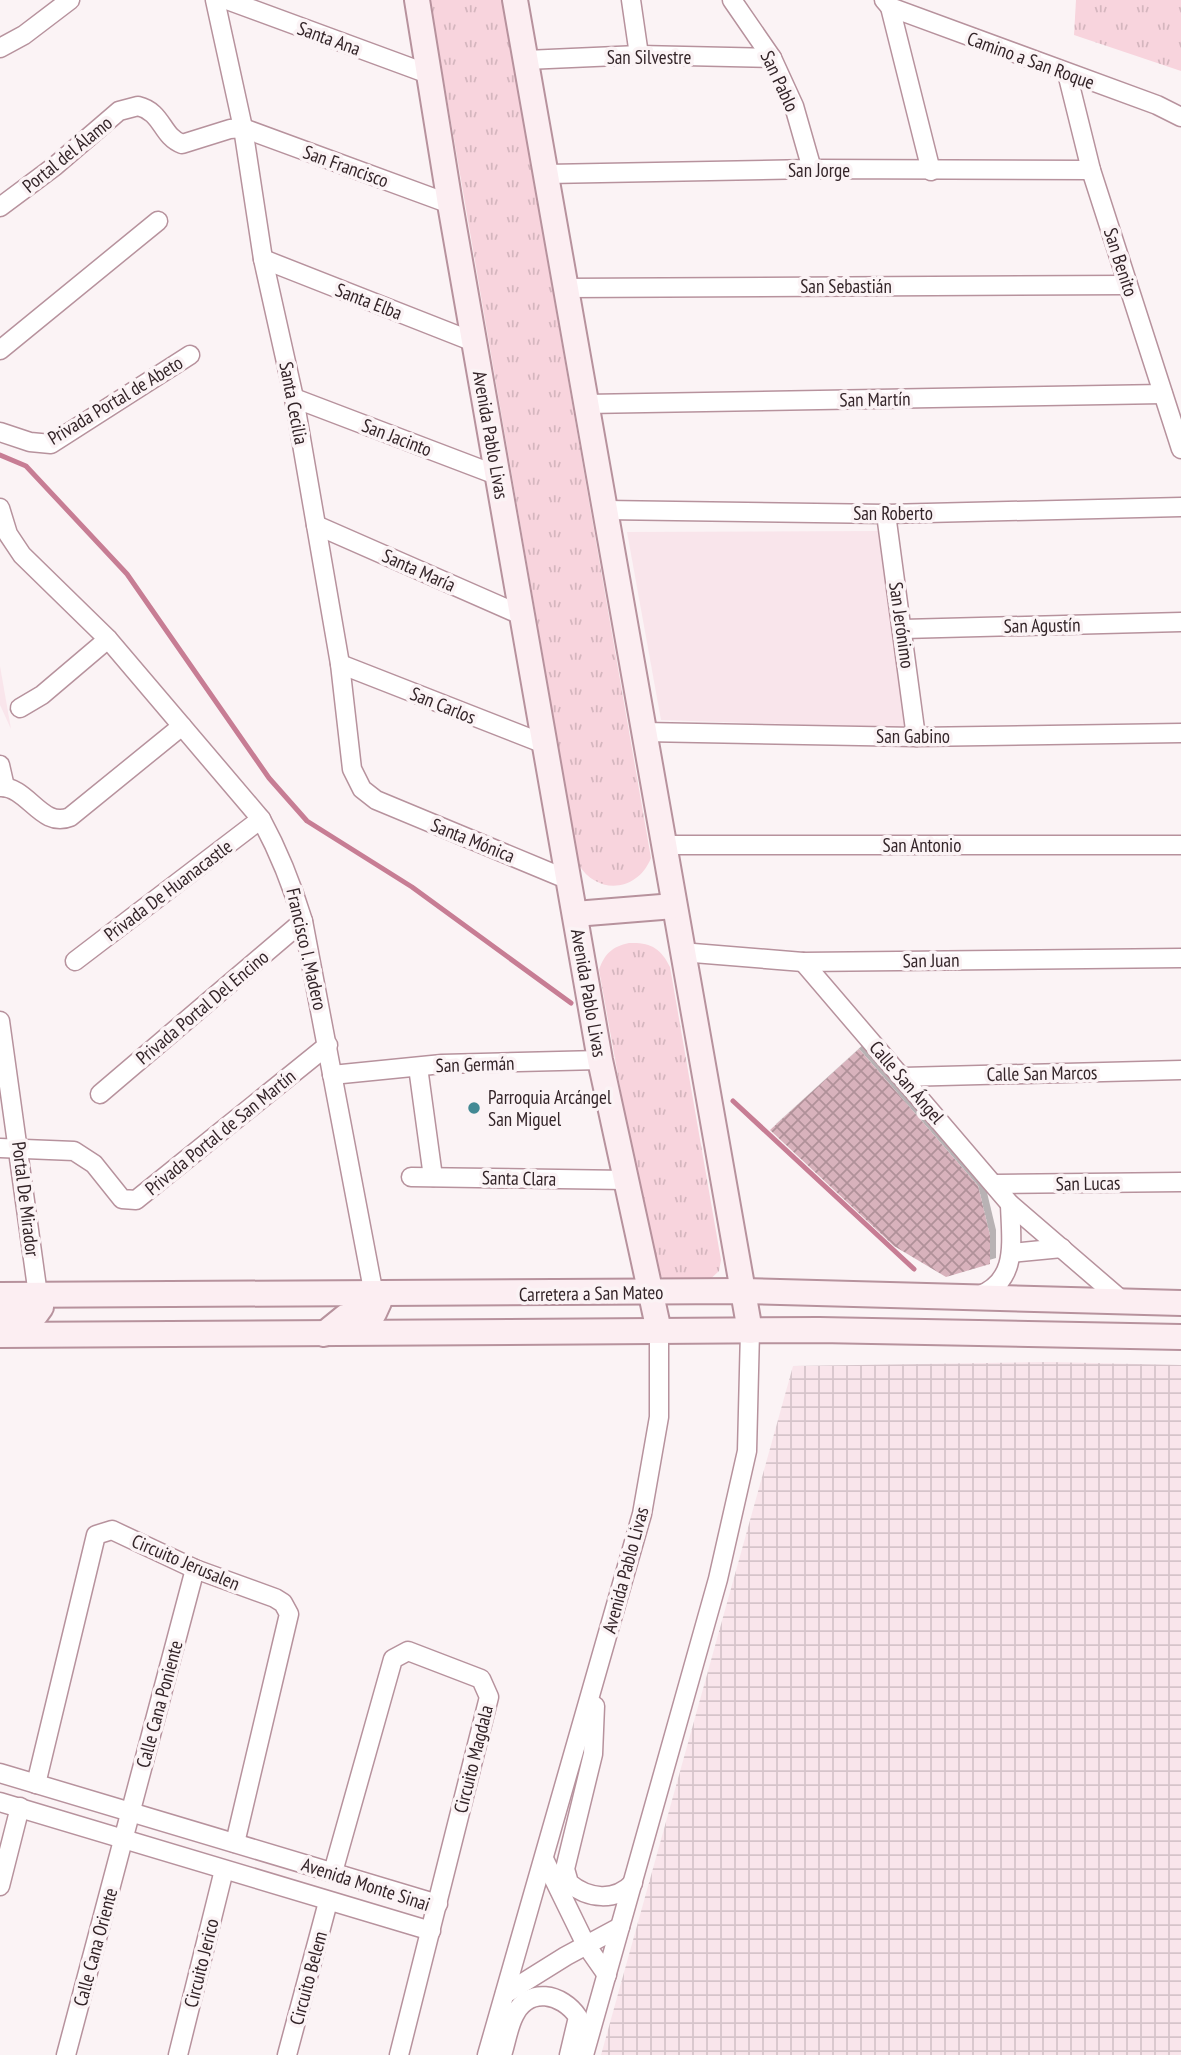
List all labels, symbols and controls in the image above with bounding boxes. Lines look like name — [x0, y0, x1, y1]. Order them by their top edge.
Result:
street label: Santa Ana — [294, 16, 364, 60]
street label: Camino a San Roque — [964, 26, 1098, 94]
street label: San Silvestre — [607, 45, 692, 69]
street label: San Pablo — [755, 47, 805, 115]
street label: Portal del Álamo — [17, 110, 117, 198]
street label: San Francisco — [300, 139, 392, 193]
street label: San Jorge — [788, 158, 850, 182]
street label: San Benito — [1099, 225, 1143, 299]
street label: San Sebastián — [800, 274, 892, 298]
street label: Santa Elba — [332, 277, 406, 325]
street label: Privada Portal de Abeto — [43, 350, 187, 450]
street label: Santa Cecilia — [274, 360, 314, 446]
street label: Avenida Pablo Livas — [468, 369, 514, 501]
street label: San Martín — [839, 386, 911, 412]
street label: San Jacinto — [359, 413, 435, 461]
street label: San Roberto — [853, 501, 933, 525]
street label: Santa María — [379, 543, 459, 597]
street label: San Jerónimo — [884, 580, 920, 670]
street label: San Agustín — [1003, 612, 1081, 638]
street label: San Carlos — [407, 681, 479, 729]
street label: San Gabino — [876, 724, 950, 748]
street label: Santa Mónica — [428, 812, 518, 868]
street label: San Antonio — [883, 833, 961, 857]
street label: Privada De Huanacastle — [99, 834, 237, 946]
street label: Francisco I. Madero — [281, 886, 333, 1012]
street label: Avenida Pablo Livas — [566, 927, 612, 1059]
street label: Privada Portal Del Encino — [131, 945, 273, 1069]
street label: San Juan — [902, 948, 960, 972]
street label: Calle San Ángel — [864, 1036, 950, 1129]
street label: San Germán — [435, 1051, 515, 1077]
street label: Calle San Marcos — [986, 1060, 1098, 1086]
street label: Privada Portal de San Martín — [140, 1064, 300, 1200]
place label: Parroquia Arcángel San Miguel — [488, 1085, 612, 1131]
marker: Parroquia Arcángel San Miguel — [466, 1100, 482, 1116]
street label: Portal De Mirador — [7, 1140, 45, 1259]
street label: Santa Clara — [482, 1165, 556, 1191]
street label: San Lucas — [1055, 1170, 1121, 1196]
street label: Carretera a San Mateo — [519, 1280, 663, 1306]
street label: Avenida Pablo Livas — [597, 1504, 653, 1636]
street label: Circuito Jerusalen — [128, 1528, 244, 1596]
street label: Calle Cana Poniente — [131, 1638, 188, 1770]
street label: Circuito Magdala — [448, 1703, 498, 1815]
street label: Avenida Monte Sinai — [299, 1852, 433, 1916]
street label: Calle Cana Oriente — [68, 1885, 122, 2009]
street label: Circuito Jerico — [178, 1916, 224, 2010]
street label: Circuito Belem — [284, 1929, 332, 2027]

